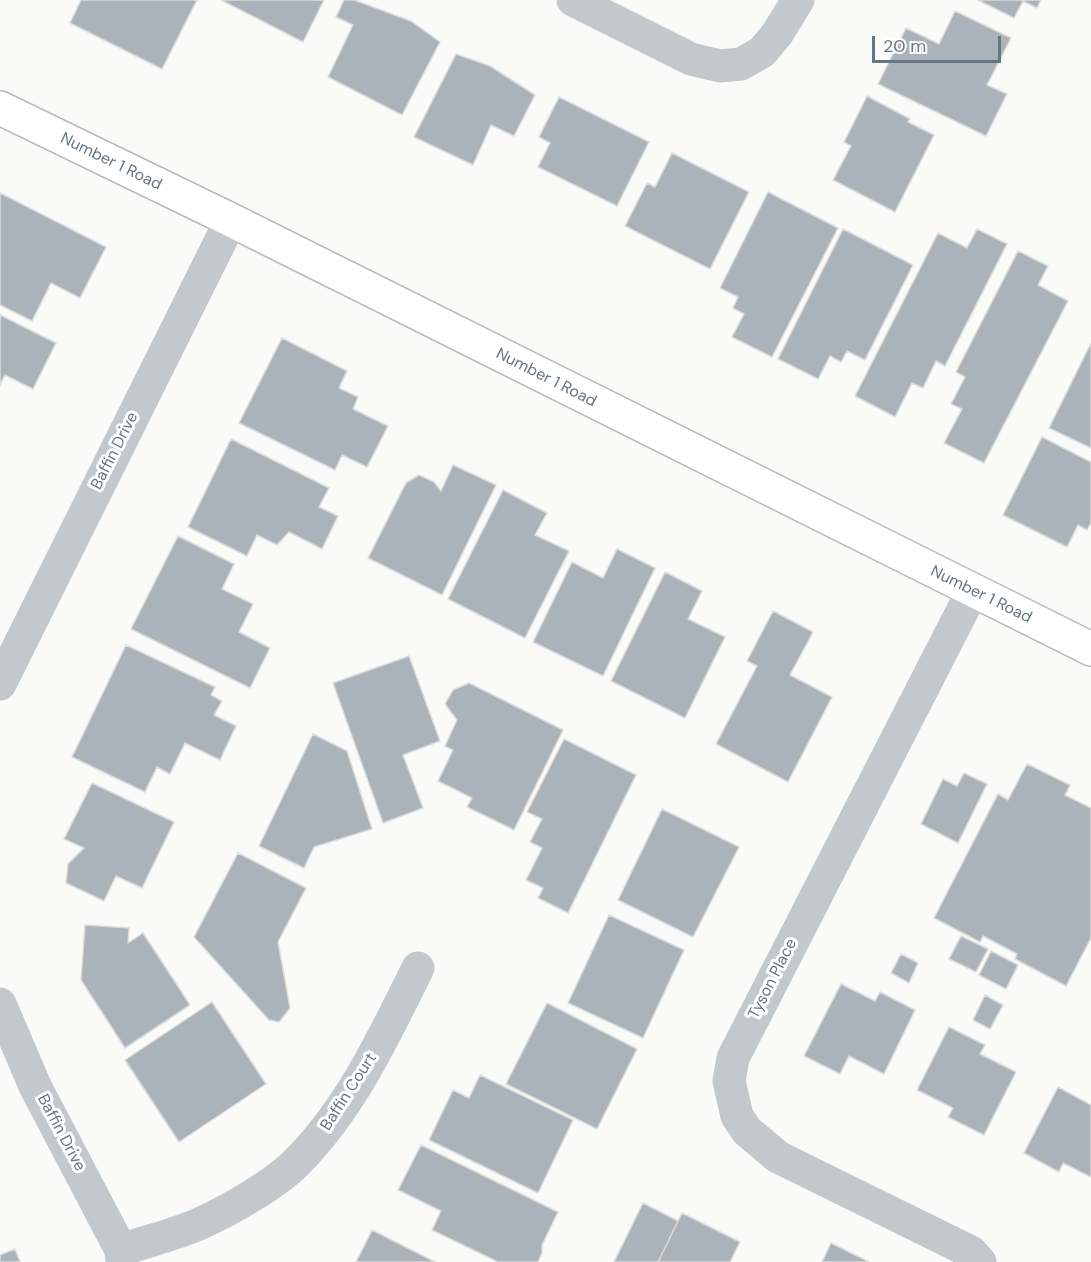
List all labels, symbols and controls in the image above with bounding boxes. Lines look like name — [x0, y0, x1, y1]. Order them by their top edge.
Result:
scale bar — [875, 24, 1004, 62]
text: 20 m — [883, 34, 926, 58]
street label: Number 1 Road — [57, 129, 165, 195]
street label: Number 1 Road — [493, 344, 599, 412]
street label: Baffin Drive — [87, 409, 143, 493]
street label: Number 1 Road — [927, 562, 1035, 628]
street label: Tyson Place — [745, 936, 801, 1022]
street label: Baffin Court — [317, 1050, 381, 1134]
street label: Baffin Drive — [33, 1091, 89, 1175]

